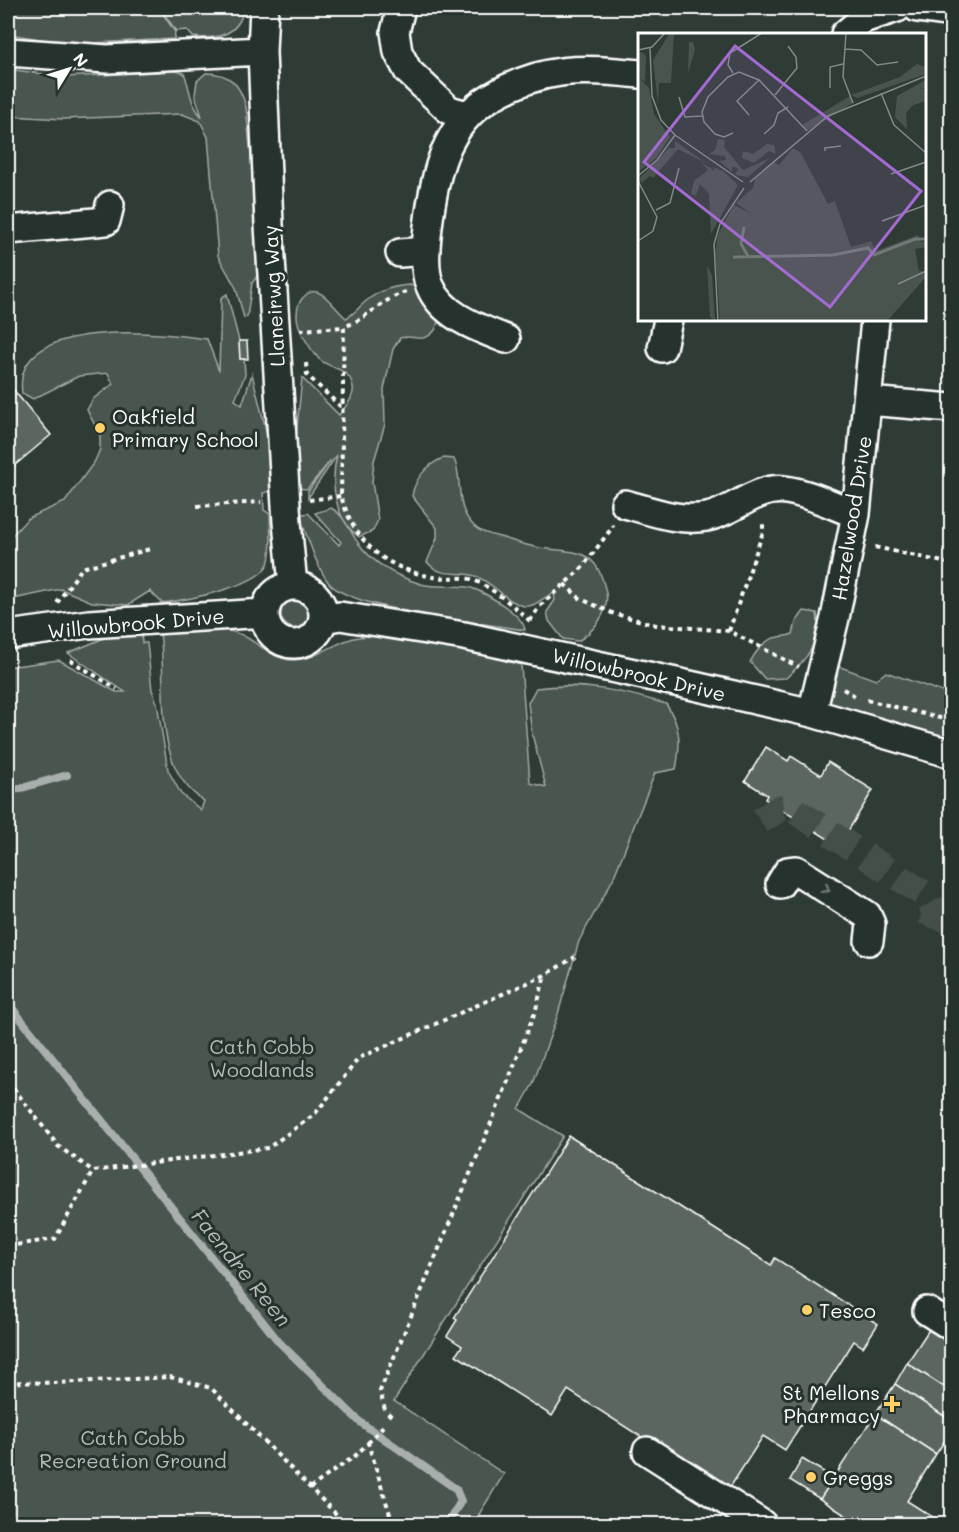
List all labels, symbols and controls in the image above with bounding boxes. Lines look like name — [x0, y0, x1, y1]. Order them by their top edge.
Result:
inset map — [638, 33, 926, 321]
north arrow — [39, 39, 99, 99]
text: N — [69, 48, 93, 71]
street label: Llaneirwg Way — [256, 225, 290, 367]
place label: Oakfield Primary School — [112, 403, 259, 452]
marker: Oakfield Primary School — [93, 421, 107, 435]
street label: Hazelwood Drive — [825, 434, 877, 602]
street label: Willowbrook Drive — [46, 602, 226, 644]
street label: Willowbrook Drive — [550, 641, 728, 707]
one-way arrow — [820, 882, 830, 894]
park label: Cath Cobb Woodlands — [210, 1033, 314, 1082]
water label: Faendre Reen — [186, 1203, 298, 1331]
place label: Tesco — [819, 1297, 876, 1323]
marker: Tesco — [800, 1303, 814, 1317]
place label: St Mellons Pharmacy — [783, 1379, 880, 1428]
marker: St Mellons Pharmacy — [885, 1397, 899, 1411]
park label: Cath Cobb Recreation Ground — [39, 1424, 227, 1473]
place label: Greggs — [823, 1464, 893, 1490]
marker: Greggs — [804, 1470, 818, 1484]

